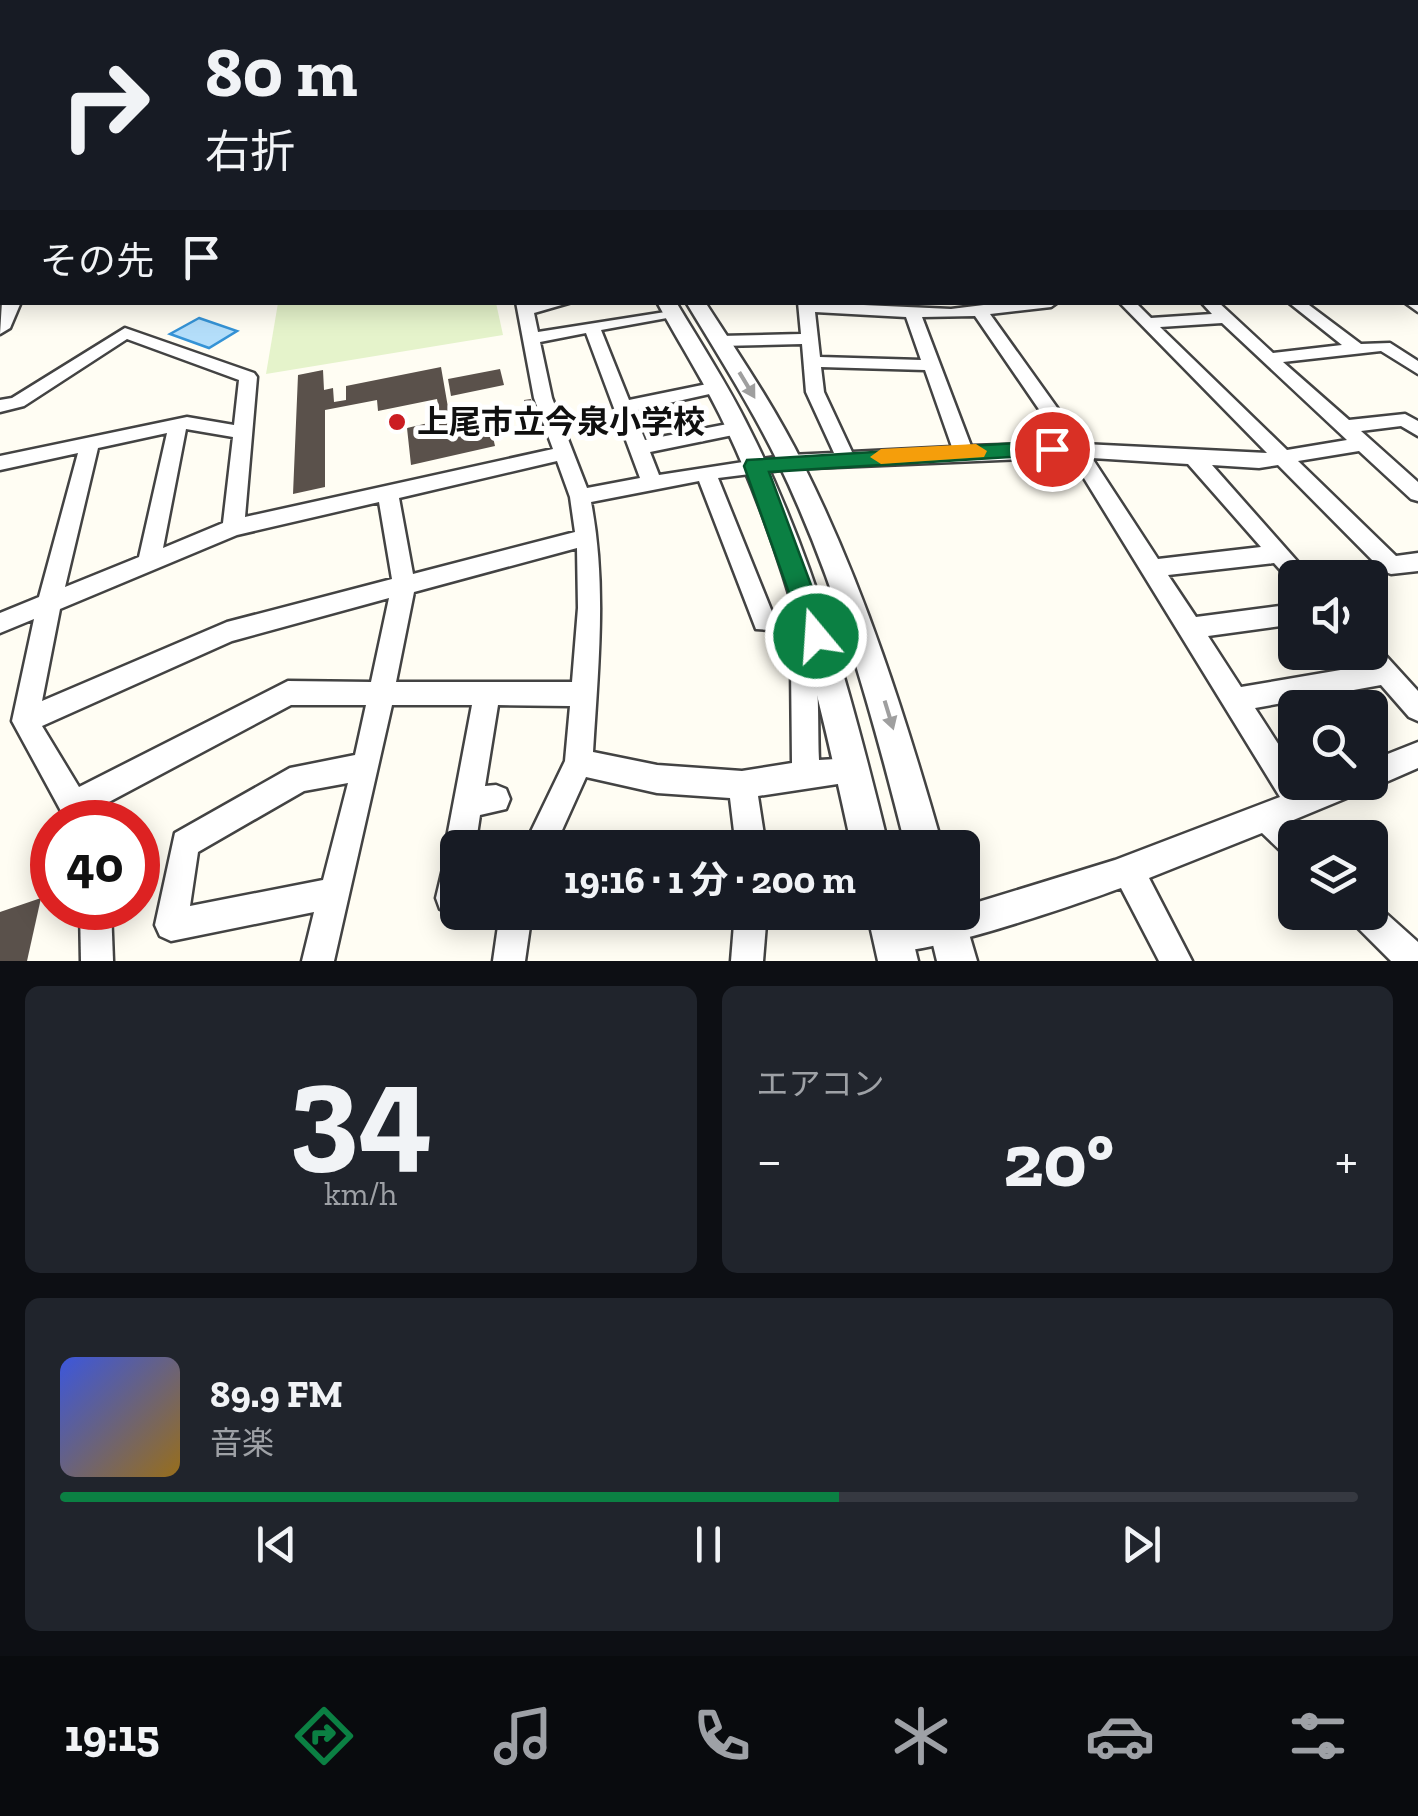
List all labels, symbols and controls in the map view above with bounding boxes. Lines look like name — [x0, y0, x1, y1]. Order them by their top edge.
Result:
text: 80 m — [205, 30, 357, 114]
icon: right — [40, 40, 170, 170]
text: 右折 — [205, 125, 295, 179]
icon: arrive — [174, 230, 229, 285]
text: その先 — [40, 238, 154, 284]
one-way arrow — [738, 371, 755, 399]
place label: 上尾市立今泉小学校 — [417, 403, 705, 441]
pin — [1010, 407, 1095, 492]
marker: 上尾市立今泉小学校 — [386, 411, 408, 433]
icon: arrive — [1025, 422, 1080, 477]
map controls — [1278, 560, 1388, 930]
button: sound — [1278, 560, 1388, 670]
position arrow — [764, 584, 868, 688]
button: search — [1278, 690, 1388, 800]
one-way arrow — [882, 700, 897, 731]
speed limit sign: 40 — [30, 800, 160, 930]
button: layers — [1278, 820, 1388, 930]
text: 19:16 · 1 分 · 200 m — [564, 857, 856, 903]
text: 34 — [289, 1032, 432, 1188]
text: エアコン — [757, 1065, 885, 1103]
text: 20° — [1003, 1115, 1114, 1205]
text: − — [757, 1127, 782, 1193]
text: + — [1335, 1127, 1358, 1193]
text: km/h — [324, 1175, 397, 1213]
text: 89.9 FM — [210, 1371, 343, 1417]
text: 音楽 — [210, 1424, 274, 1462]
icon: previous — [249, 1517, 304, 1572]
icon: pause — [681, 1517, 736, 1572]
icon: next — [1114, 1517, 1169, 1572]
icon: directions — [289, 1701, 359, 1771]
icon: music — [488, 1701, 558, 1771]
icon: phone — [687, 1701, 757, 1771]
icon: climate — [886, 1701, 956, 1771]
icon: car — [1085, 1701, 1155, 1771]
icon: filters — [1283, 1701, 1353, 1771]
text: 19:15 — [64, 1709, 160, 1763]

